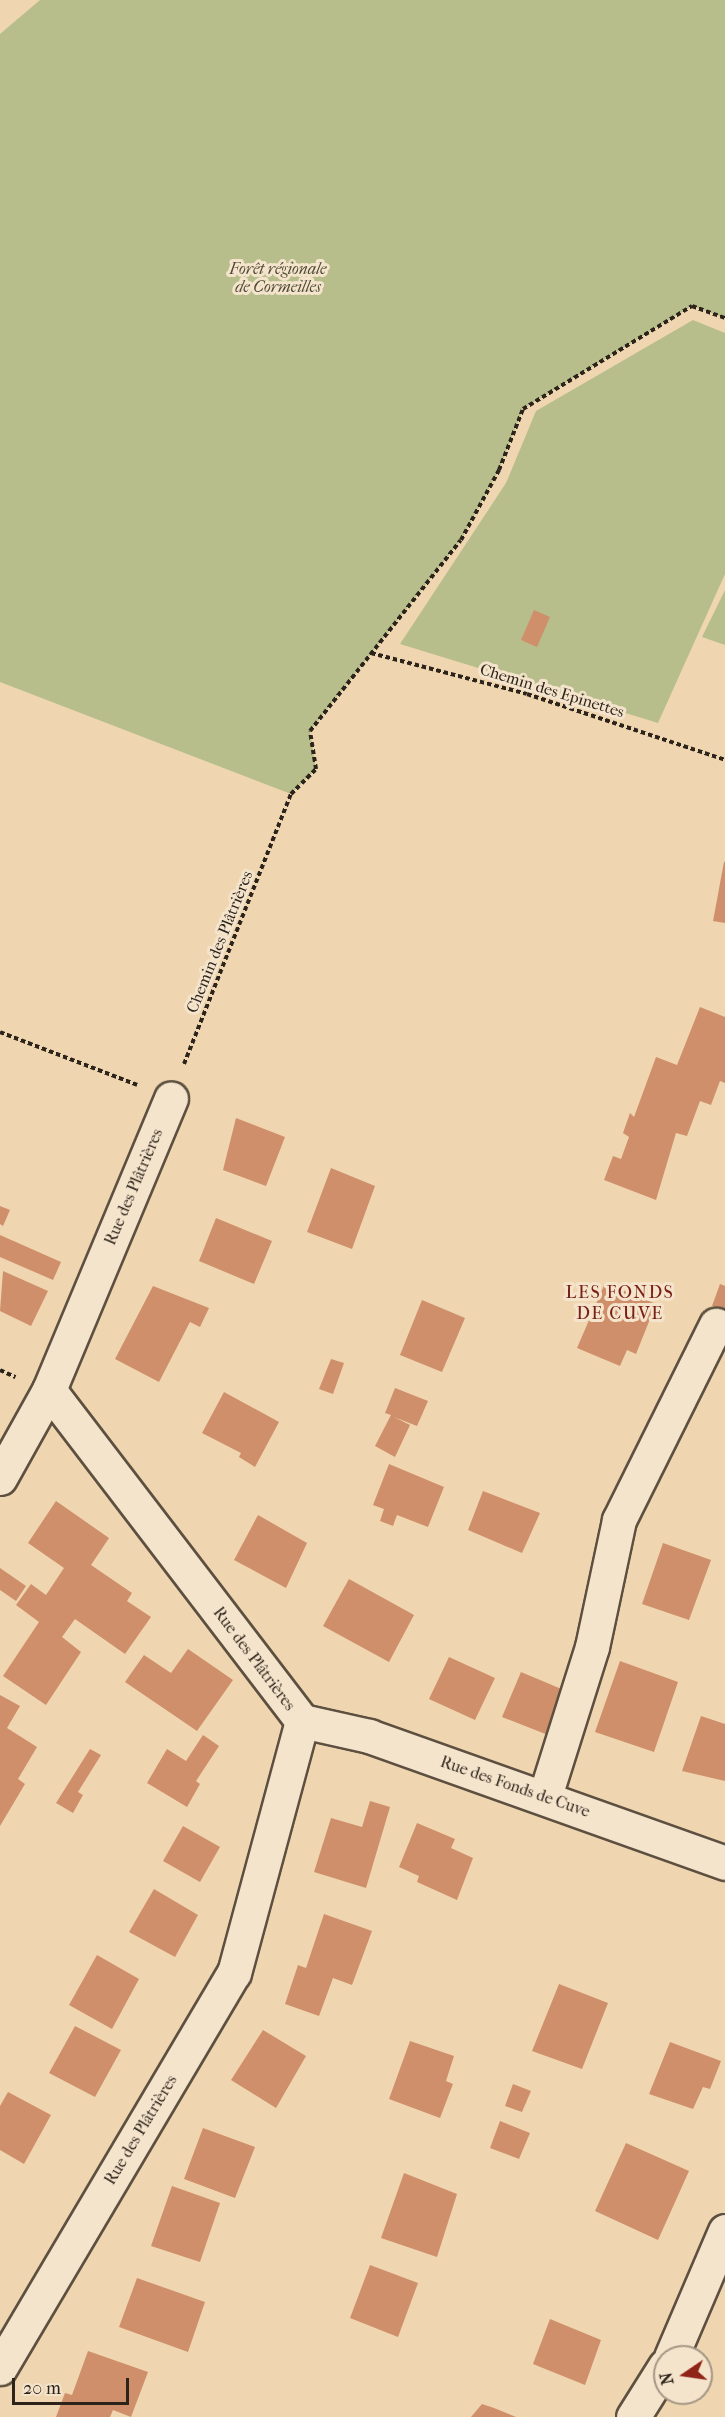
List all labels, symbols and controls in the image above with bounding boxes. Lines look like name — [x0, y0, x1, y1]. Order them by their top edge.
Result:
park label: Forêt régionale de Cormeilles — [230, 259, 326, 297]
street label: Chemin des Epinettes — [478, 660, 626, 722]
street label: Chemin des Plâtrières — [183, 868, 257, 1016]
street label: Rue des Plâtrières — [101, 1126, 167, 1248]
district label: LES FONDS DE CUVE — [566, 1283, 674, 1326]
street label: Rue des Plâtrières — [209, 1603, 299, 1715]
street label: Rue des Fonds de Cuve — [438, 1752, 592, 1822]
street label: Rue des Plâtrières — [101, 2072, 181, 2188]
north arrow — [653, 2345, 713, 2405]
scale bar — [15, 2366, 132, 2404]
text: N — [656, 2371, 678, 2387]
text: 20 m — [23, 2378, 61, 2399]

